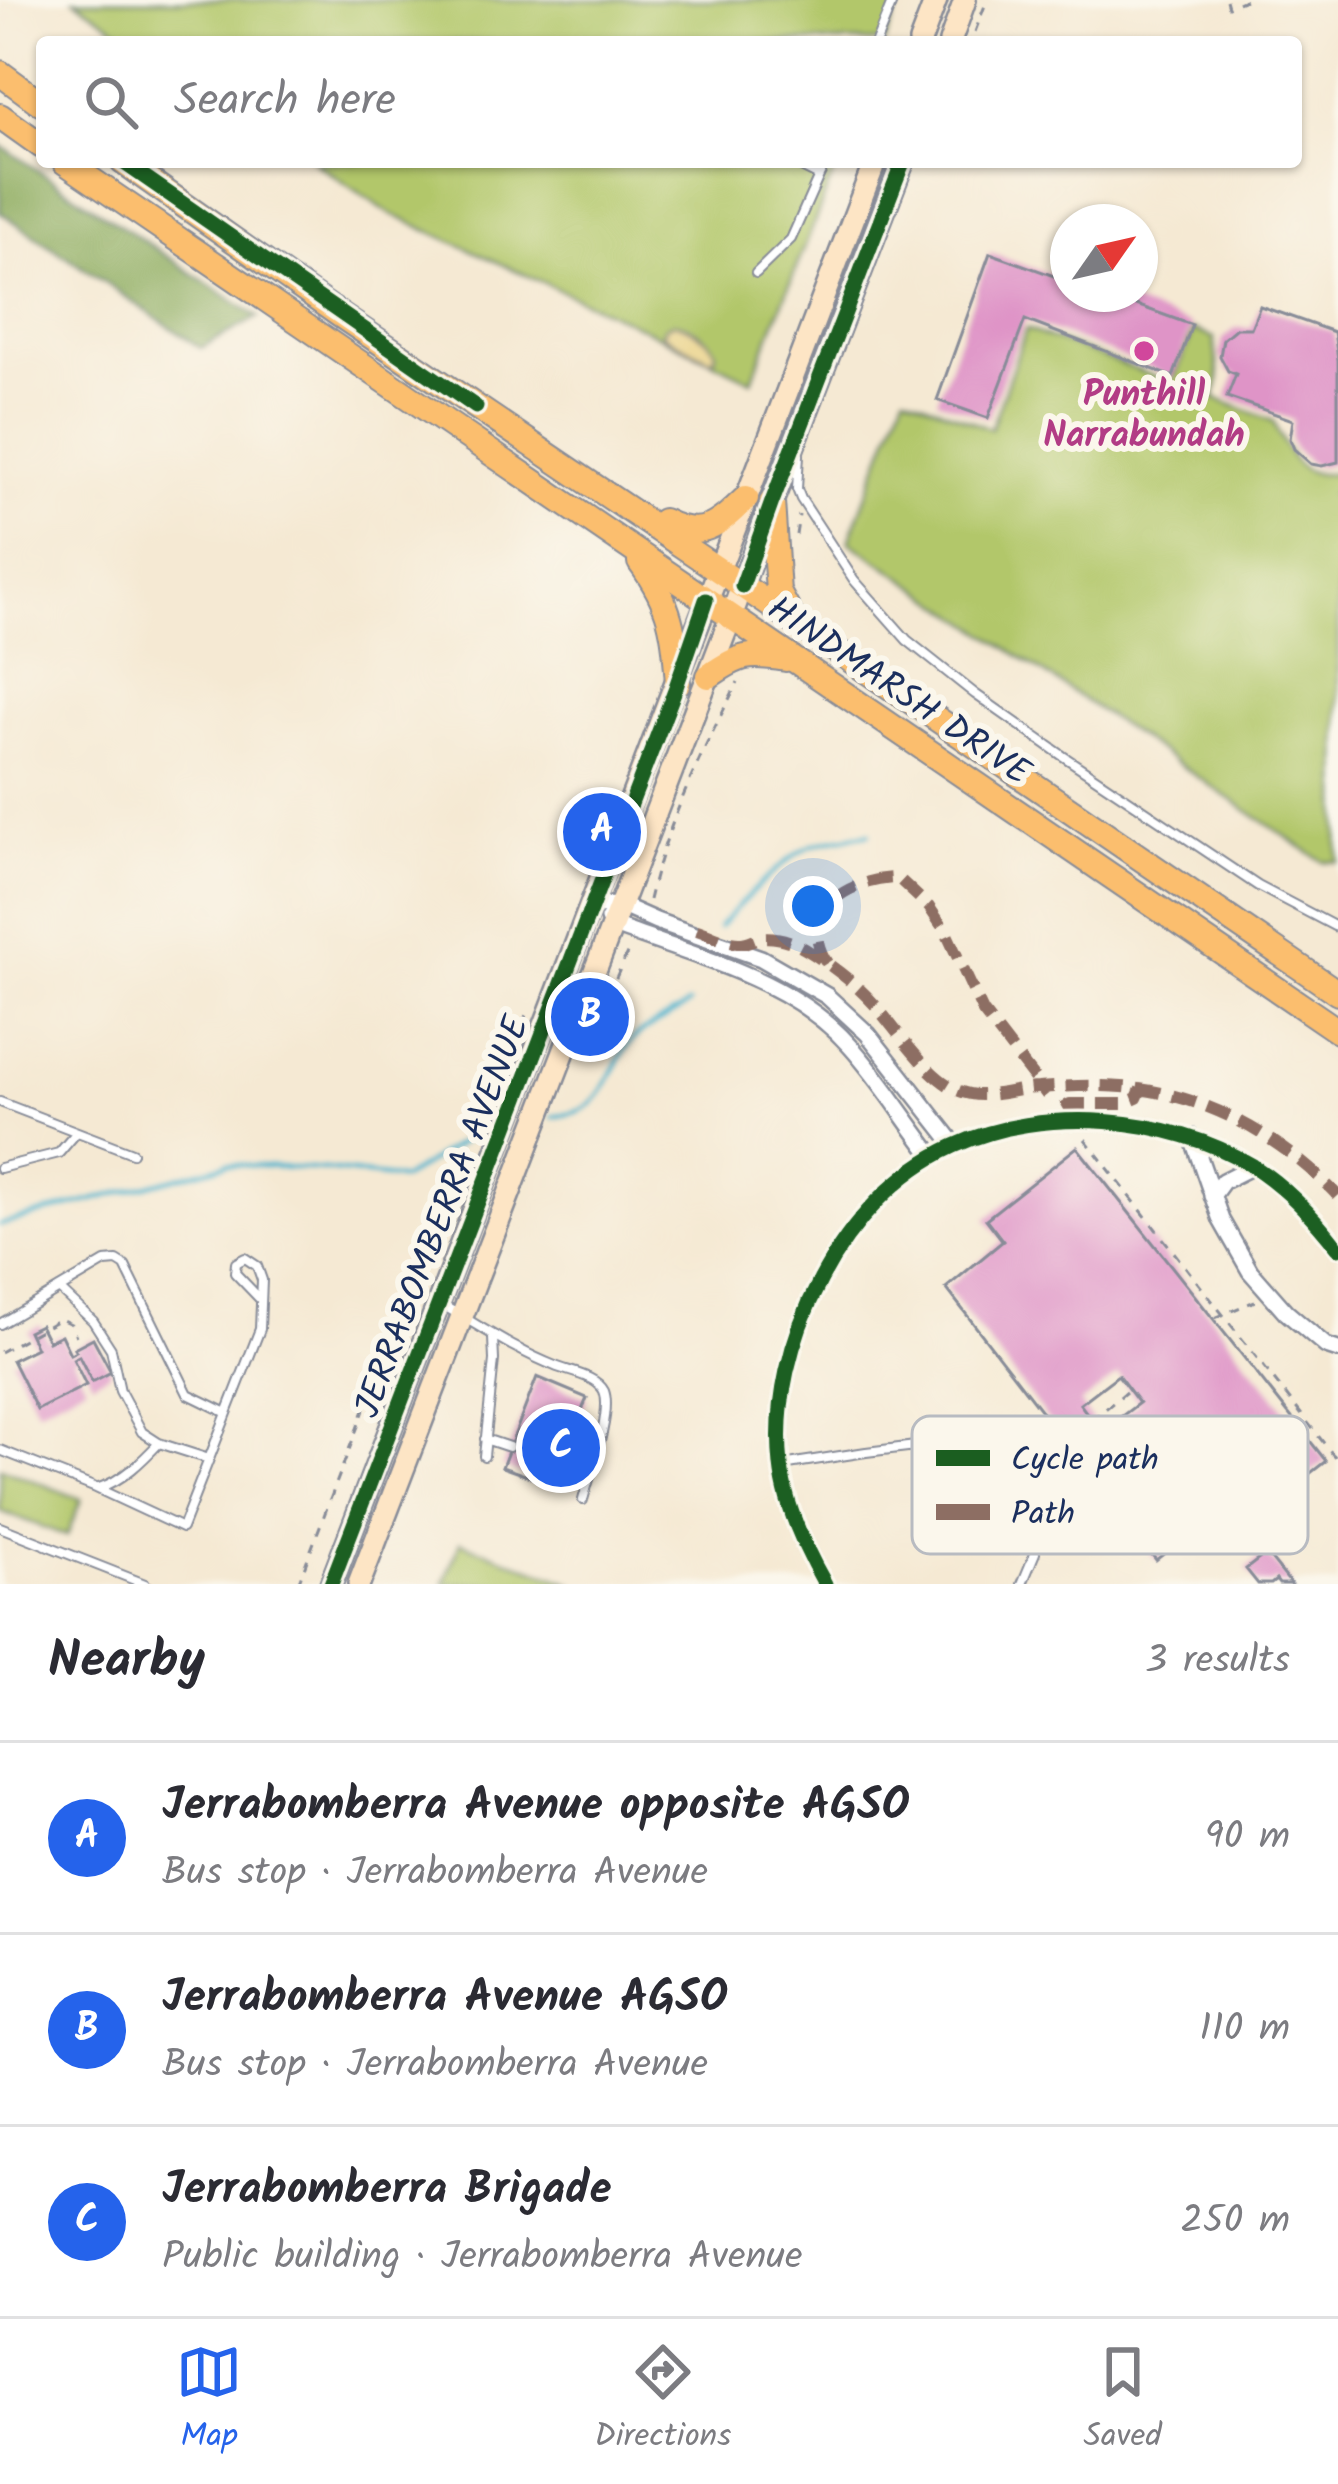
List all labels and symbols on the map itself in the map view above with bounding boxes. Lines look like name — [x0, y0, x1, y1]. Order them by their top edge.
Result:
north arrow — [1050, 204, 1158, 312]
marker: Punthill Narrabundah — [1131, 338, 1157, 364]
place label: Punthill Narrabundah — [1043, 367, 1245, 465]
street label: HINDMARSH DRIVE — [755, 582, 1042, 802]
pin: A — [563, 787, 641, 877]
your location — [783, 876, 843, 936]
pin: B — [551, 972, 629, 1062]
street label: JERRABOMBERRA AVENUE — [340, 1007, 547, 1427]
pin: C — [522, 1403, 600, 1493]
legend — [912, 1416, 1308, 1554]
text: Cycle path — [1011, 1435, 1159, 1488]
text: Path — [1011, 1489, 1075, 1542]

